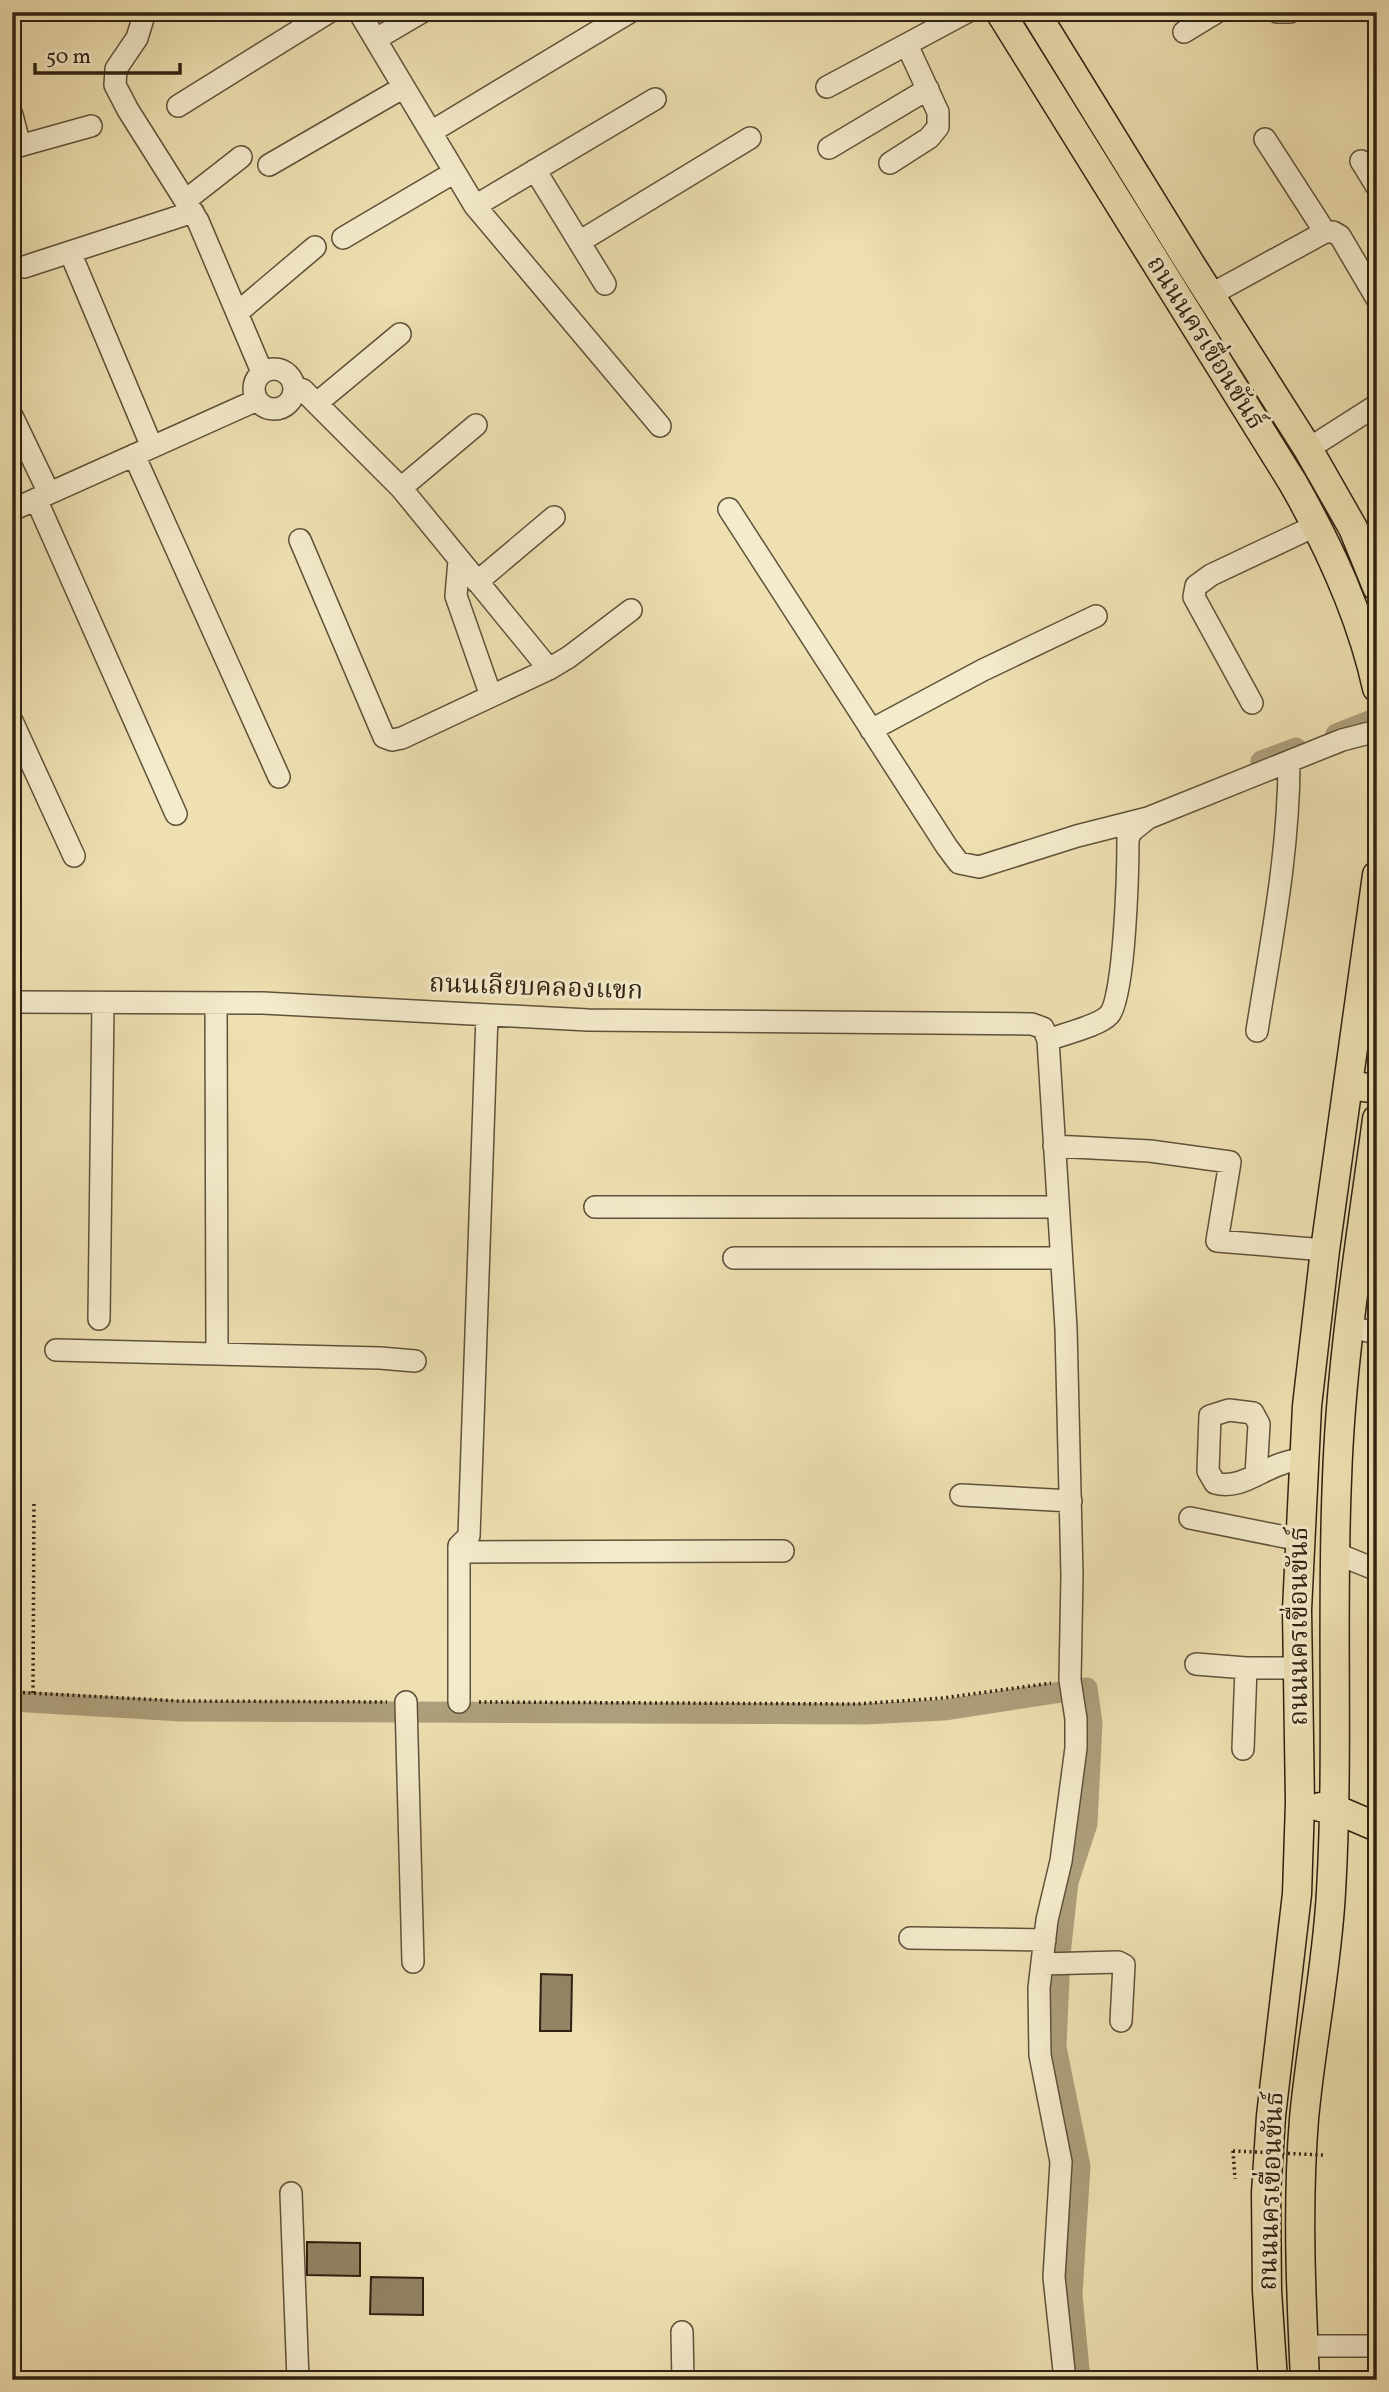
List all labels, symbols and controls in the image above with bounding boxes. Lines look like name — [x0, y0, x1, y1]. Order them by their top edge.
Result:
scale bar — [35, 32, 180, 76]
text: 50 m — [46, 43, 91, 72]
street label: ถนนนครเขื่อนขันธ์ — [1137, 247, 1276, 437]
street label: ถนนเลียบคลองแขก — [428, 966, 644, 1010]
street label: ถนนนครเขื่อนขันธ์ — [1279, 1526, 1318, 1726]
street label: ถนนนครเขื่อนขันธ์ — [1248, 2091, 1293, 2291]

